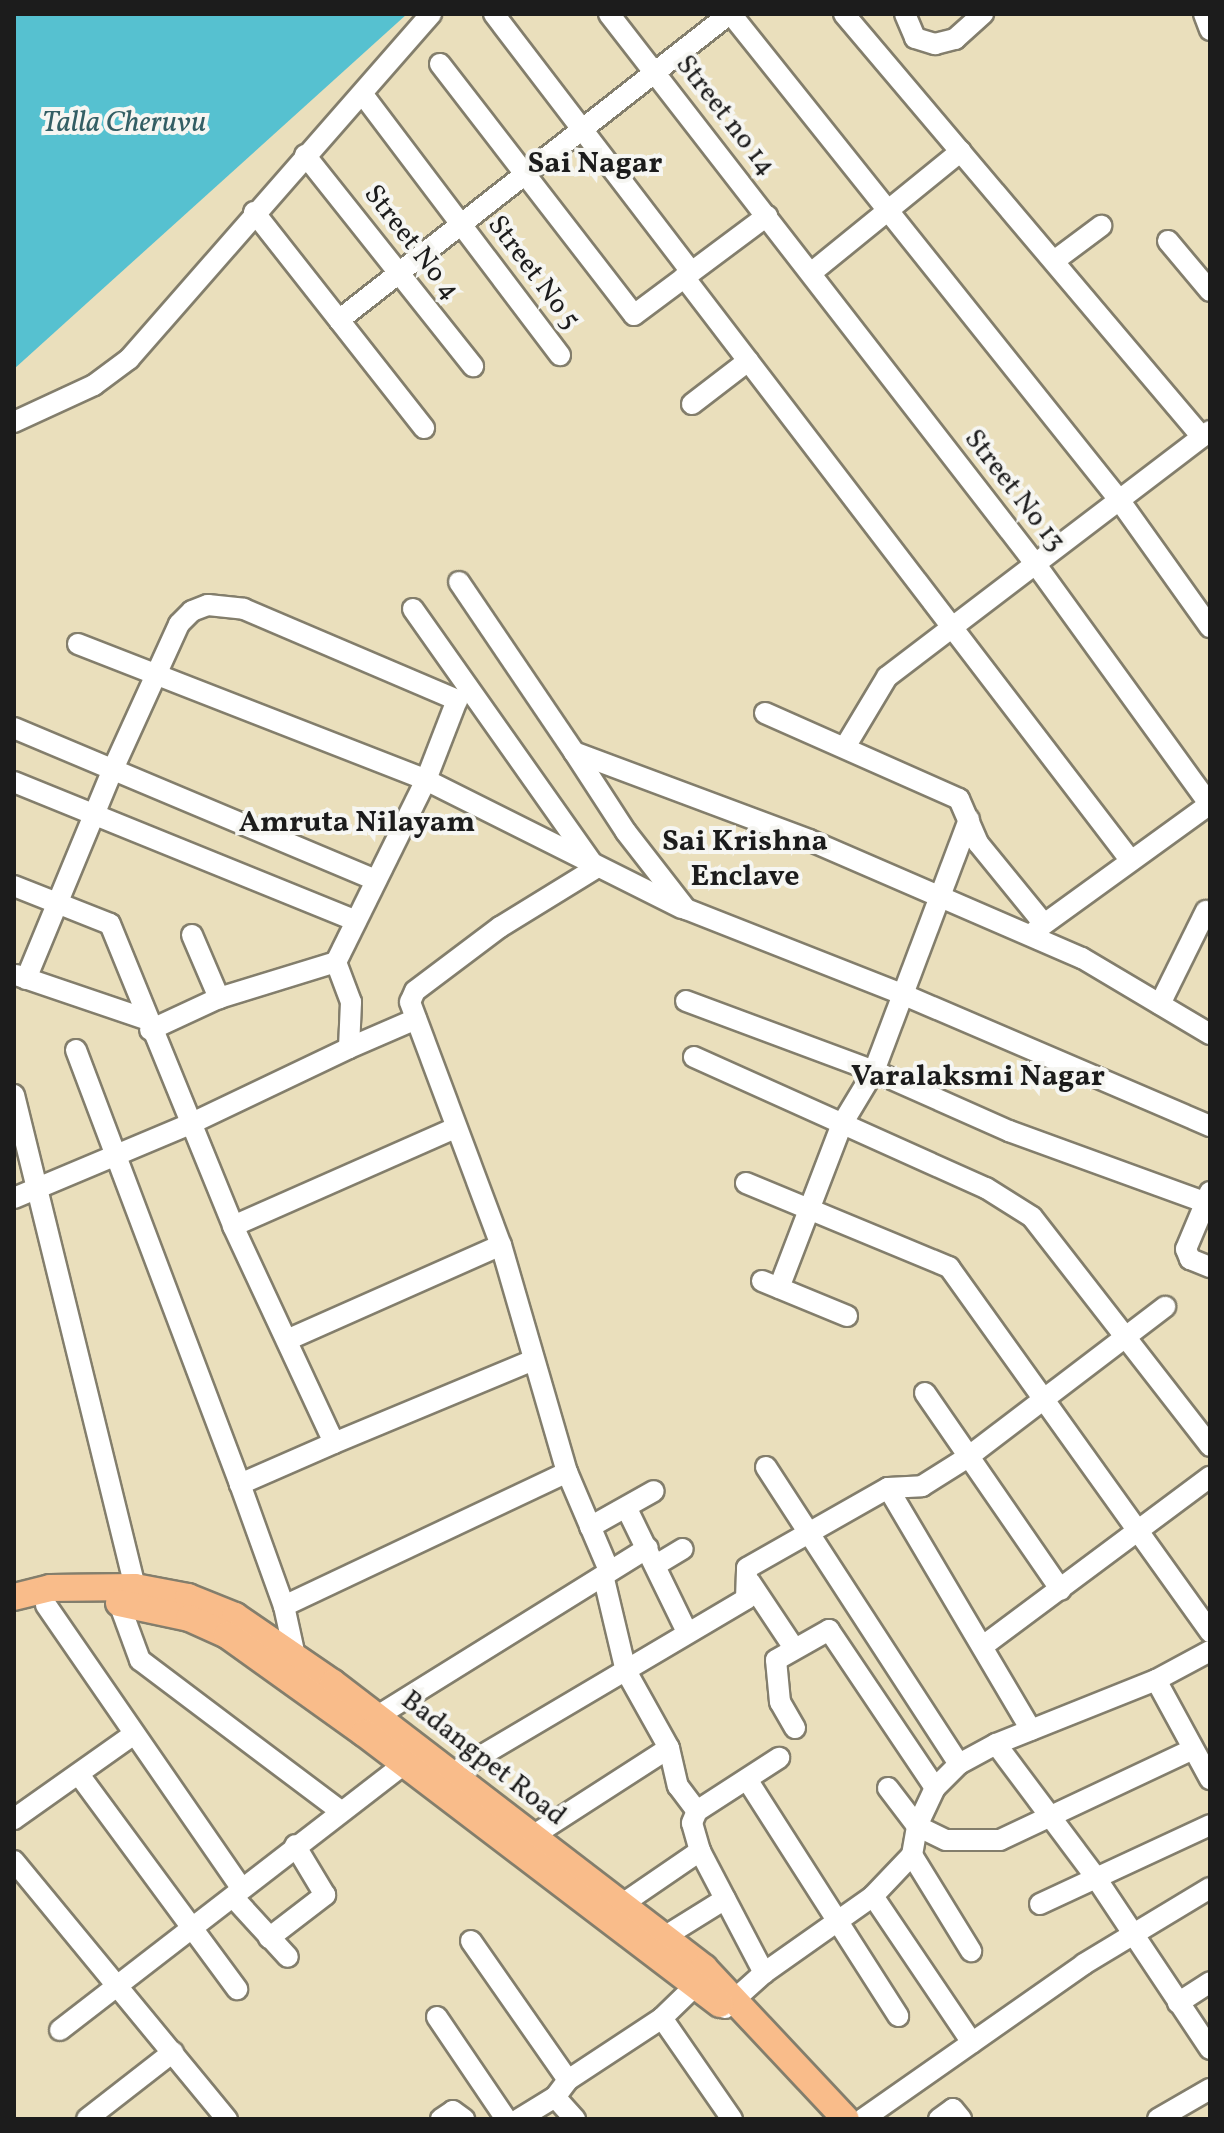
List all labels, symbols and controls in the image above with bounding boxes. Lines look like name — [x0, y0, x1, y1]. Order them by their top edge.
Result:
street label: Street no 14 — [668, 49, 782, 183]
water label: Talla Cheruvu — [42, 105, 206, 141]
district label: Sai Nagar — [528, 146, 662, 182]
street label: Street No 4 — [356, 179, 466, 307]
street label: Street No 5 — [479, 209, 587, 337]
street label: Street No 13 — [956, 423, 1072, 559]
district label: Amruta Nilayam — [239, 805, 475, 841]
district label: Sai Krishna Enclave — [662, 824, 828, 894]
district label: Varalaksmi Nagar — [851, 1059, 1105, 1095]
street label: Badangpet Road — [394, 1684, 572, 1834]

